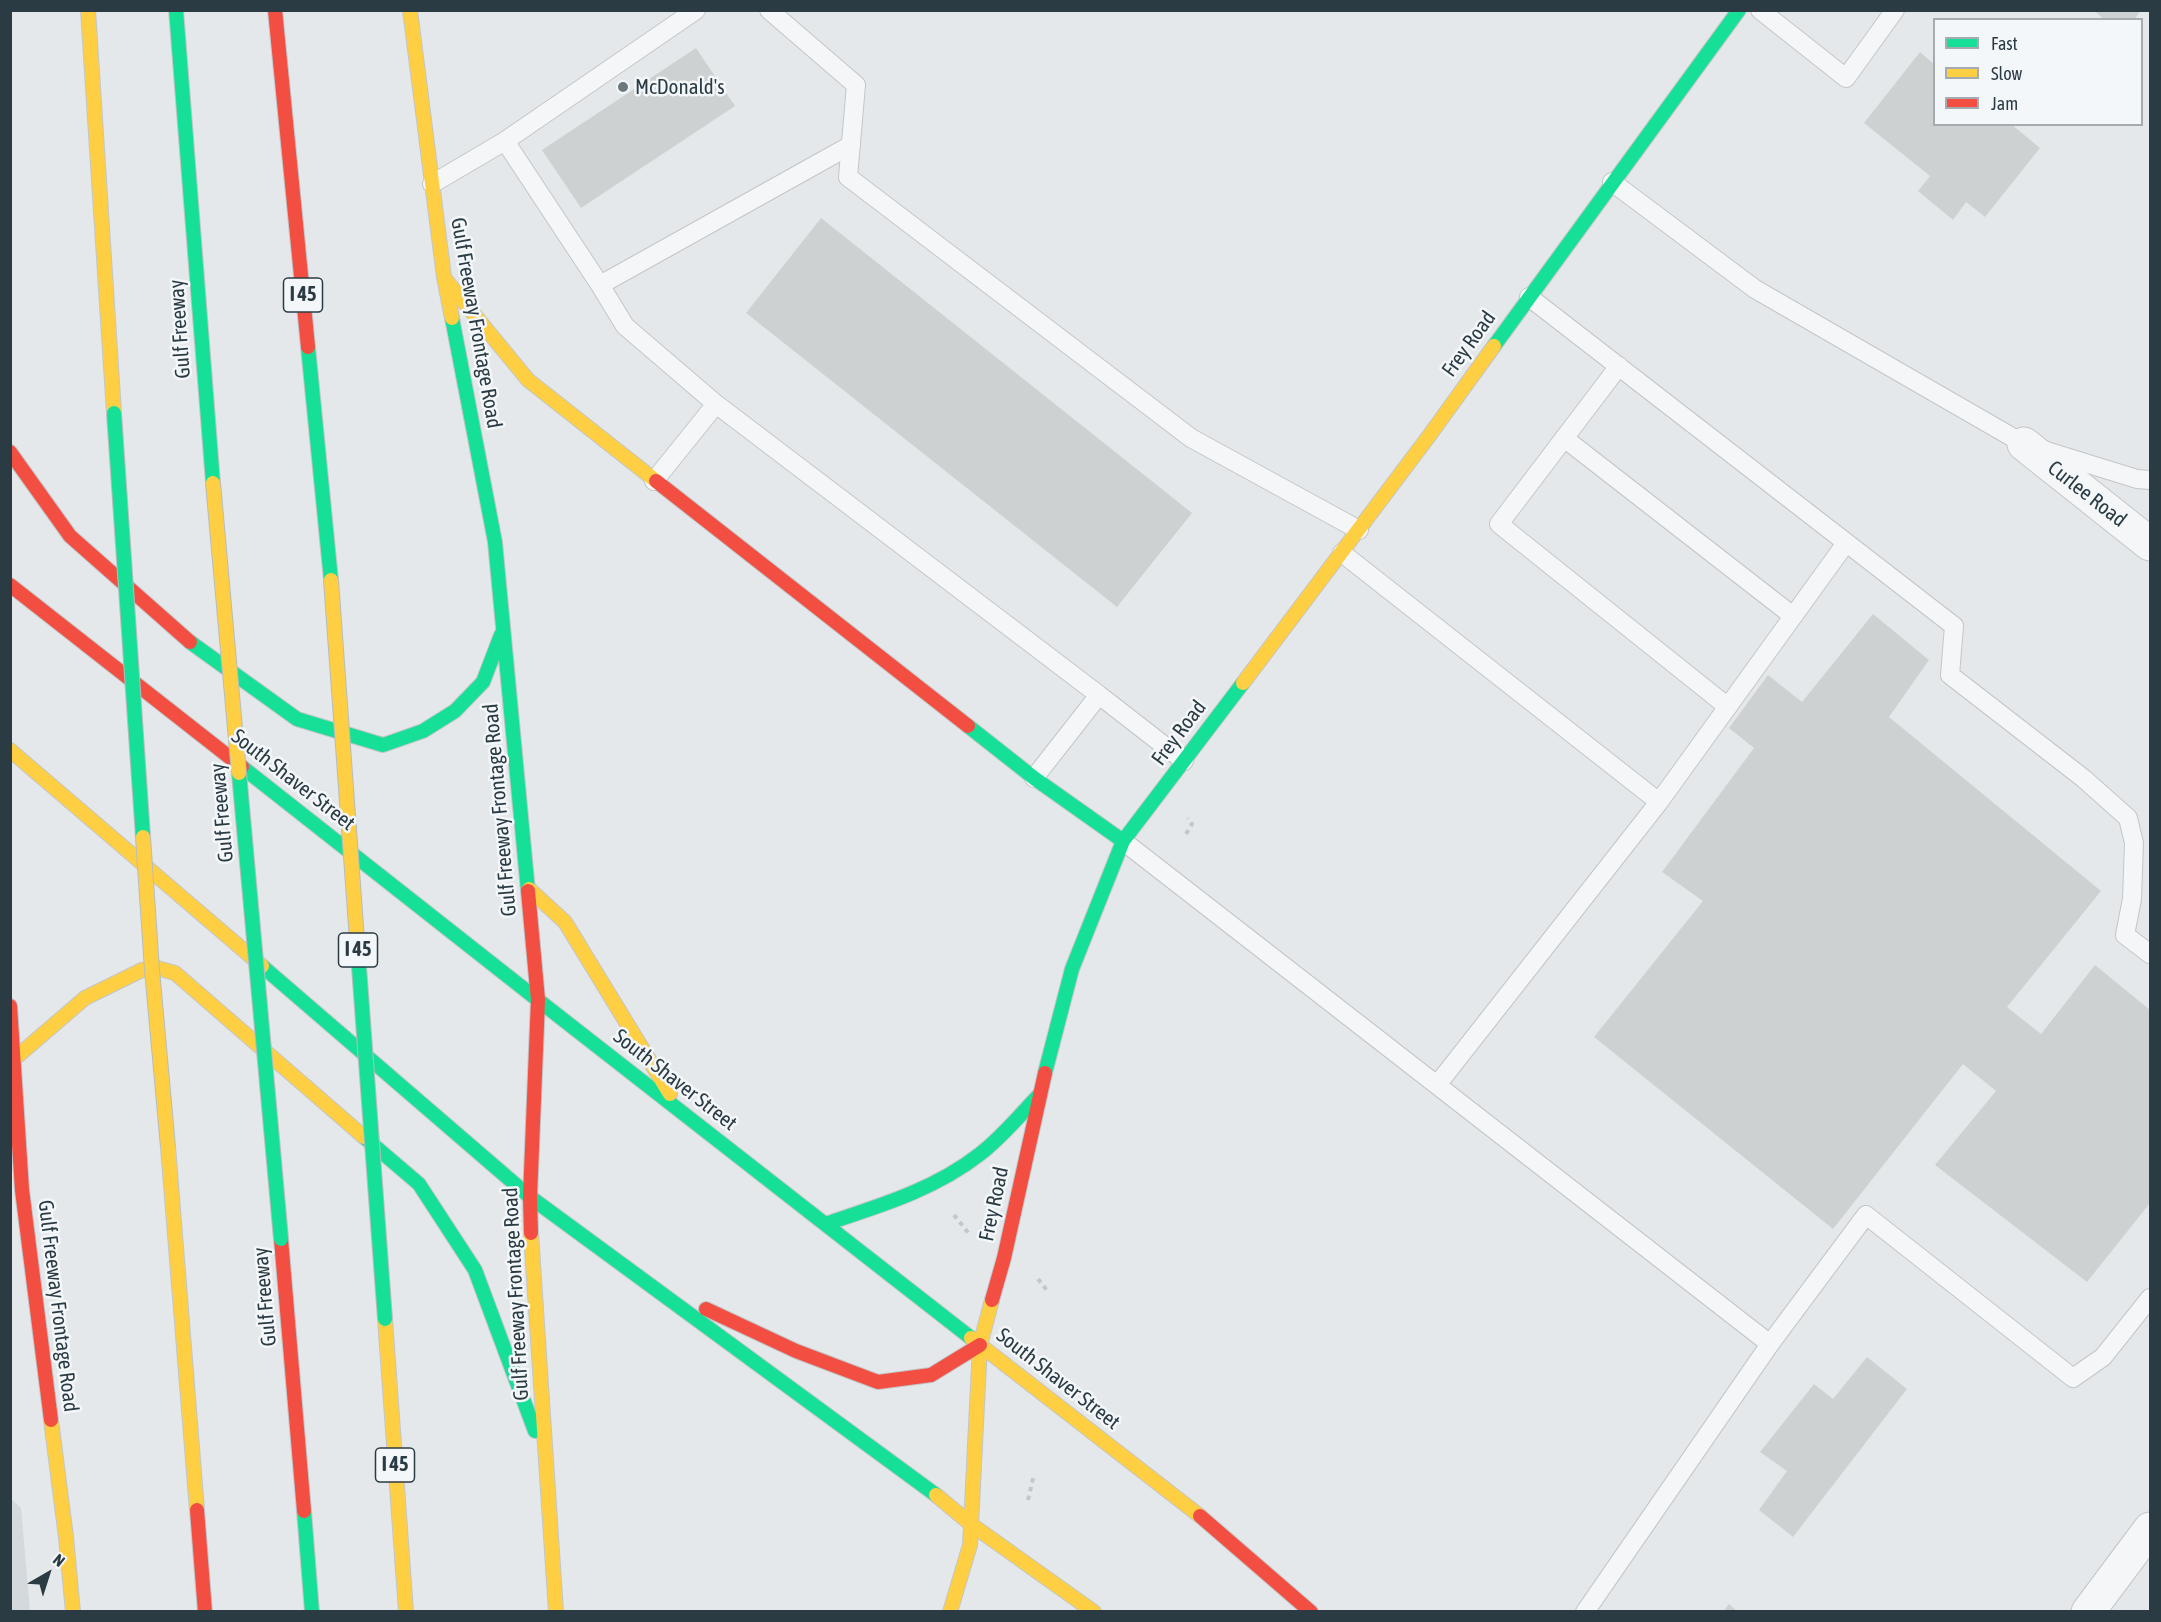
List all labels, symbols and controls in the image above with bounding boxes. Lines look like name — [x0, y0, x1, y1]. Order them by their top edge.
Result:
legend — [1933, 18, 2143, 126]
text: Fast — [1991, 33, 2018, 54]
text: Slow — [1991, 63, 2022, 84]
place label: McDonald's — [635, 74, 725, 100]
marker: McDonald's — [616, 80, 630, 94]
text: Jam — [1991, 93, 2018, 114]
street label: Gulf Freeway Frontage Road — [445, 216, 507, 430]
road number: I 45 — [284, 278, 322, 312]
street label: Gulf Freeway — [164, 279, 196, 379]
street label: Frey Road — [1437, 306, 1501, 382]
street label: Curlee Road — [2043, 455, 2131, 533]
street label: Frey Road — [1146, 695, 1212, 771]
street label: Gulf Freeway Frontage Road — [478, 703, 522, 917]
street label: South Shaver Street — [226, 724, 360, 836]
street label: Gulf Freeway — [205, 762, 239, 864]
road number: I 45 — [338, 933, 378, 967]
street label: South Shaver Street — [608, 1024, 742, 1136]
street label: Frey Road — [974, 1165, 1014, 1243]
street label: Gulf Freeway Frontage Road — [498, 1187, 534, 1401]
street label: Gulf Freeway Frontage Road — [32, 1199, 84, 1413]
street label: Gulf Freeway — [248, 1246, 282, 1348]
street label: South Shaver Street — [991, 1323, 1125, 1435]
road number: I 45 — [376, 1448, 414, 1482]
north arrow — [18, 1544, 78, 1604]
text: N — [50, 1550, 69, 1570]

